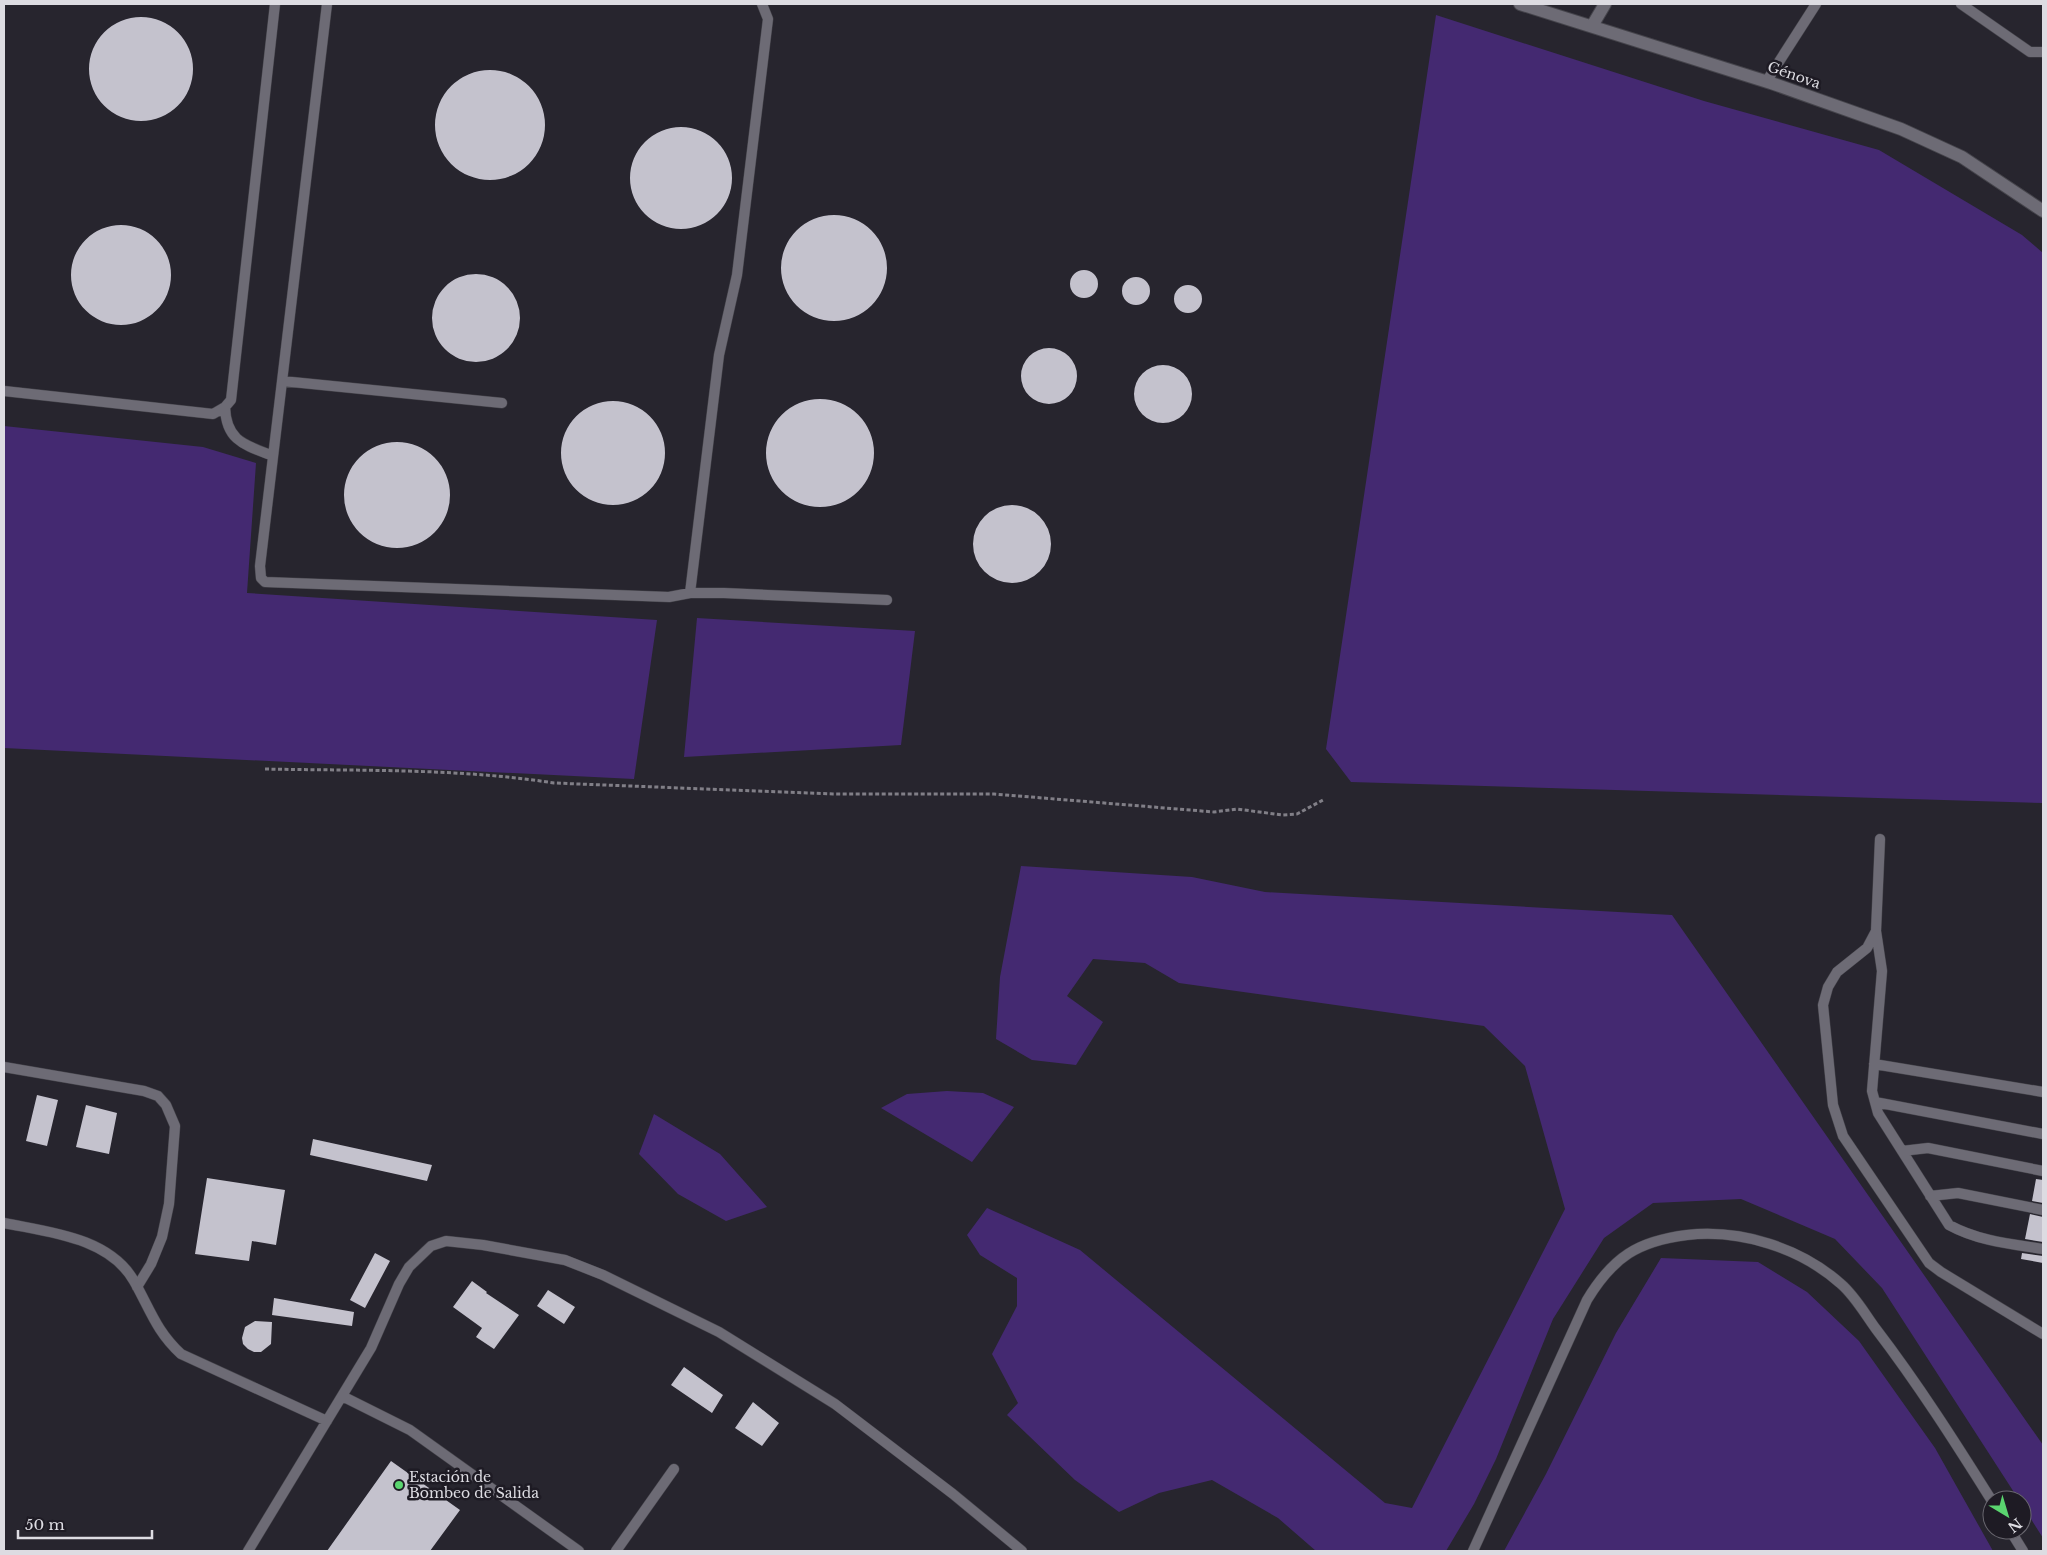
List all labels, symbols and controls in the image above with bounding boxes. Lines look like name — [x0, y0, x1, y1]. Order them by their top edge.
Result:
street label: Génova — [1765, 58, 1823, 93]
place label: Estación de Bombeo de Salida — [409, 1468, 539, 1502]
marker: Estación de Bombeo de Salida — [393, 1479, 405, 1491]
north arrow — [1982, 1490, 2032, 1540]
scale bar — [18, 1508, 151, 1540]
text: N — [2004, 1514, 2026, 1536]
text: 50 m — [25, 1515, 65, 1534]

